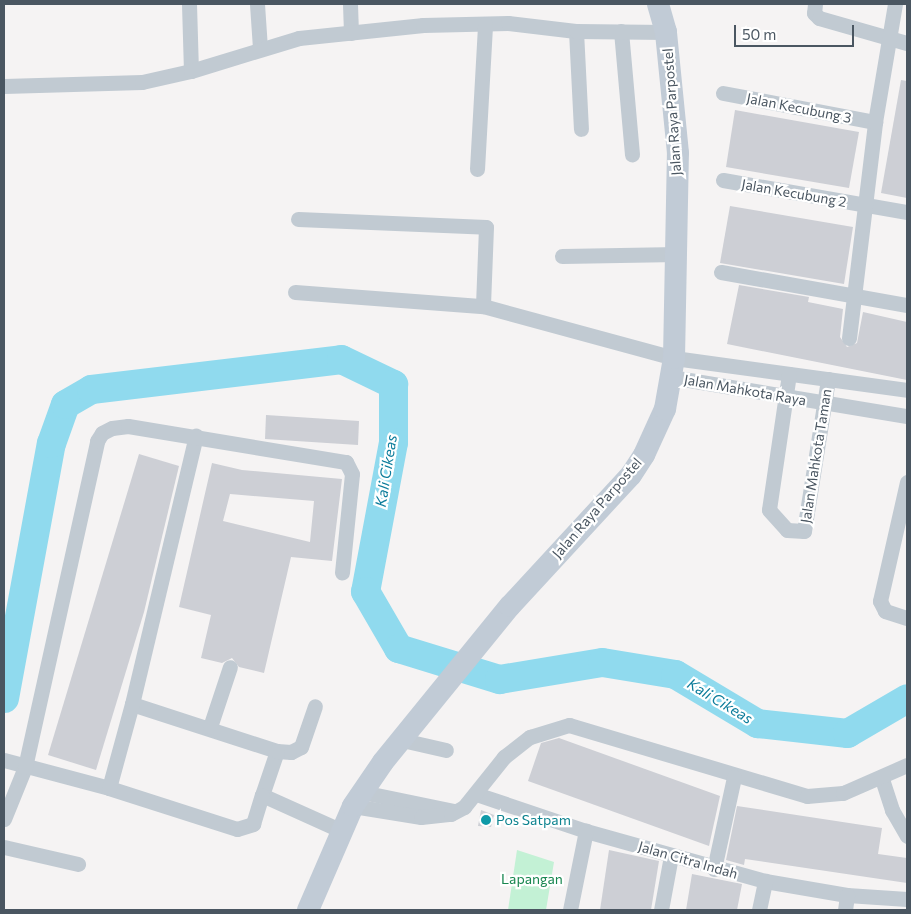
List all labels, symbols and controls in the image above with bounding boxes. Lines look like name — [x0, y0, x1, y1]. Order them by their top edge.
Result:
scale bar — [736, 15, 856, 47]
text: 50 m — [742, 25, 776, 43]
street label: Jalan Raya Parpostel — [659, 48, 685, 176]
street label: Jalan Kecubung 3 — [745, 90, 853, 126]
street label: Jalan Kecubung 2 — [740, 176, 848, 210]
street label: Jalan Mahkota Raya — [683, 371, 807, 409]
street label: Jalan Mahkota Taman — [797, 388, 835, 524]
water label: Kali Cikeas — [371, 434, 401, 508]
street label: Jalan Raya Parpostel — [549, 454, 645, 562]
water label: Kali Cikeas — [684, 674, 756, 728]
place label: Pos Satpam — [496, 812, 571, 828]
marker: Pos Satpam — [480, 814, 492, 826]
street label: Jalan Citra Indah — [636, 838, 740, 882]
park label: Lapangan — [501, 871, 563, 887]

